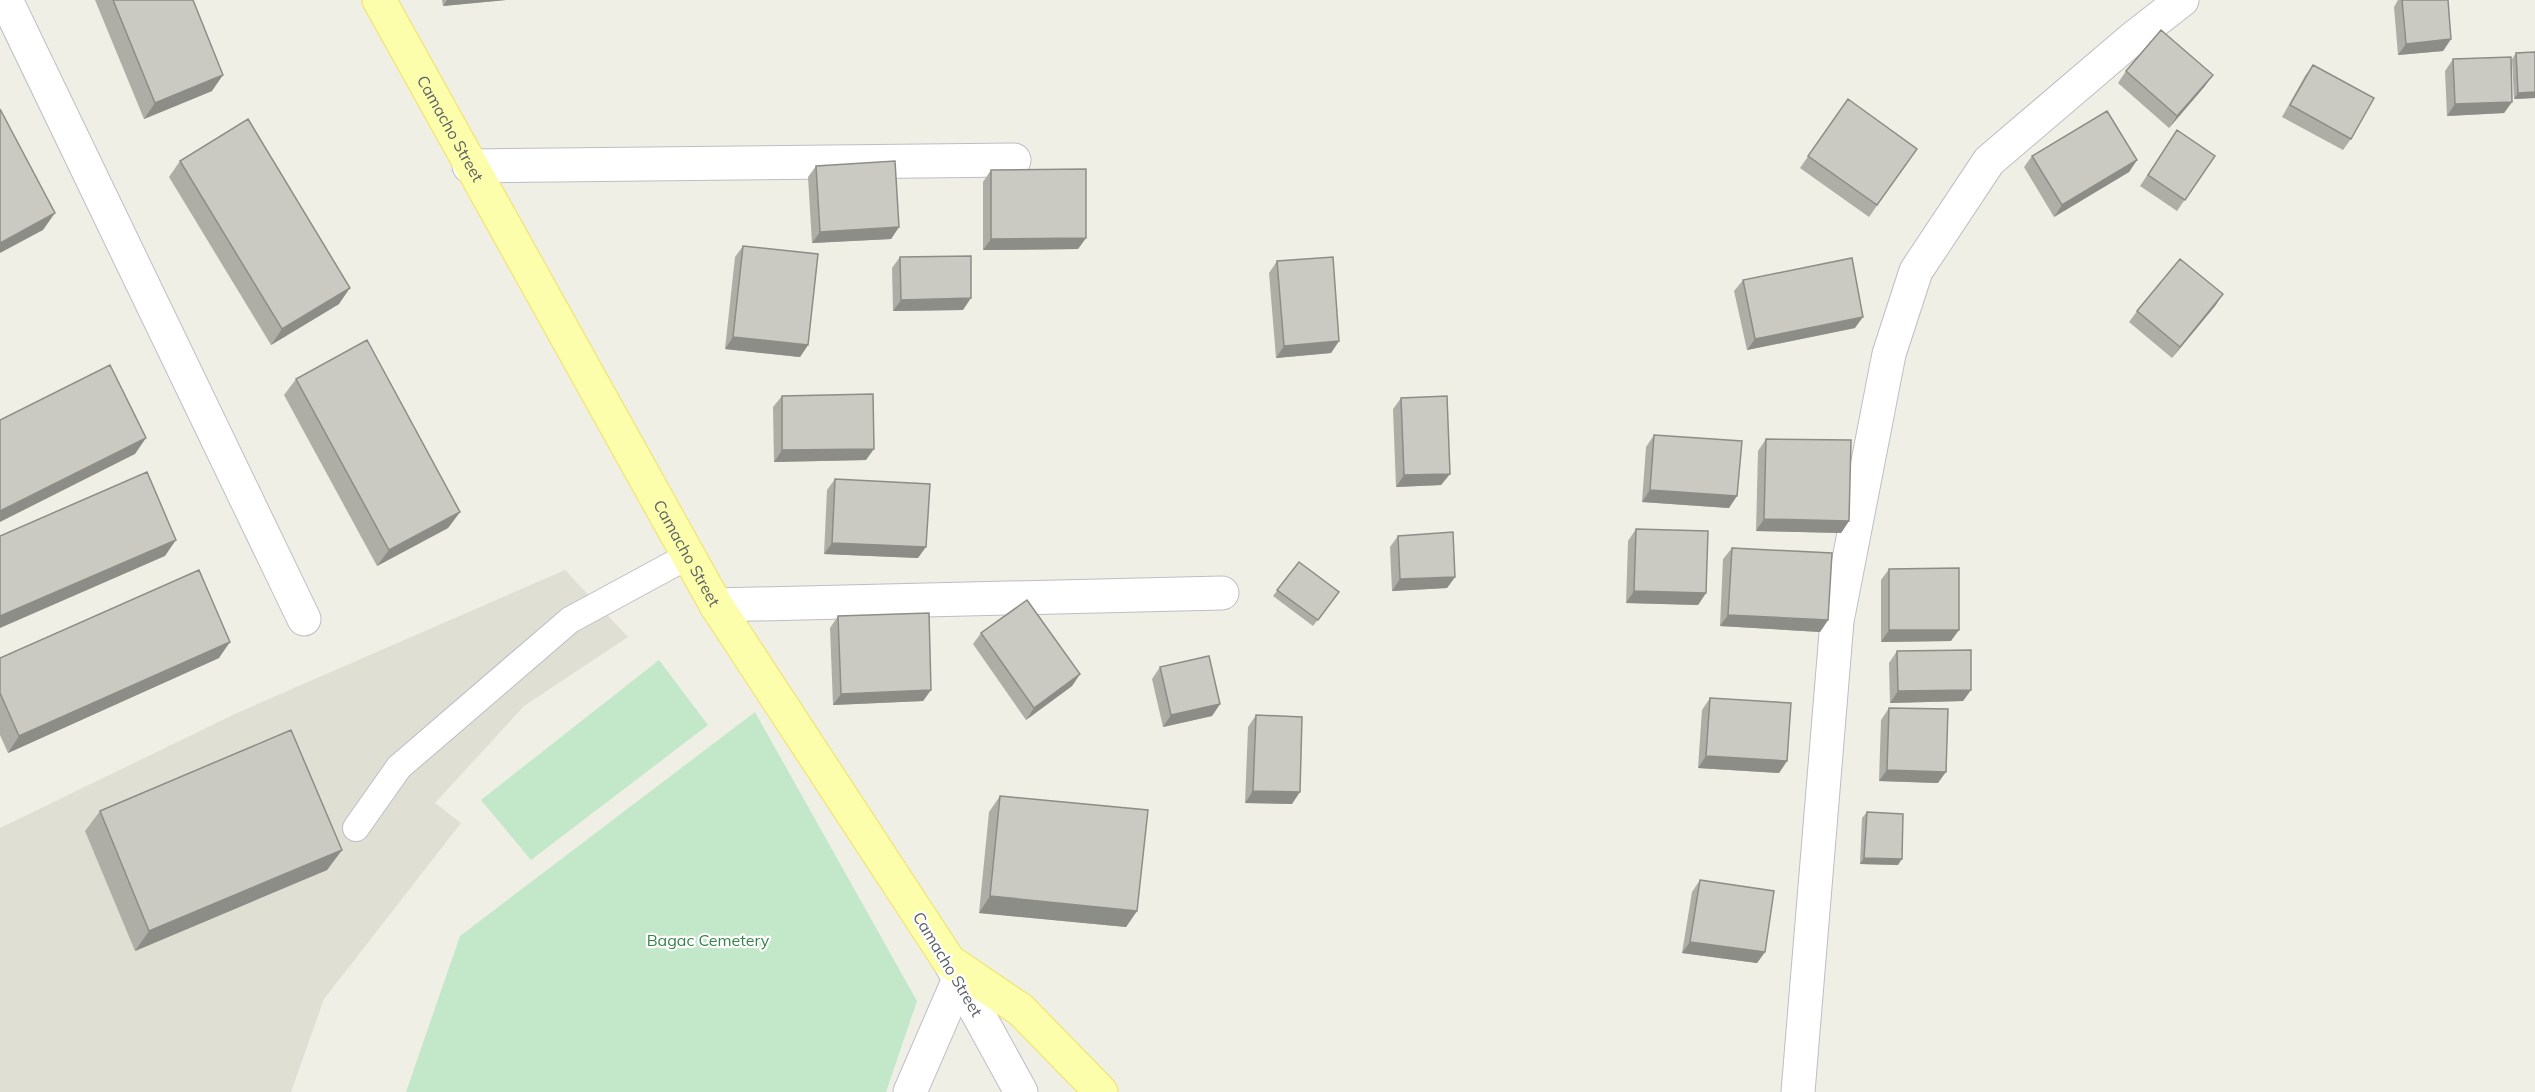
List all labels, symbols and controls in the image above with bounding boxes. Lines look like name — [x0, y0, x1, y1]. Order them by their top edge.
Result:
street label: Camacho Street — [413, 72, 488, 186]
street label: Camacho Street — [649, 496, 725, 610]
street label: Camacho Street — [909, 908, 987, 1020]
park label: Bagac Cemetery — [647, 930, 770, 950]

